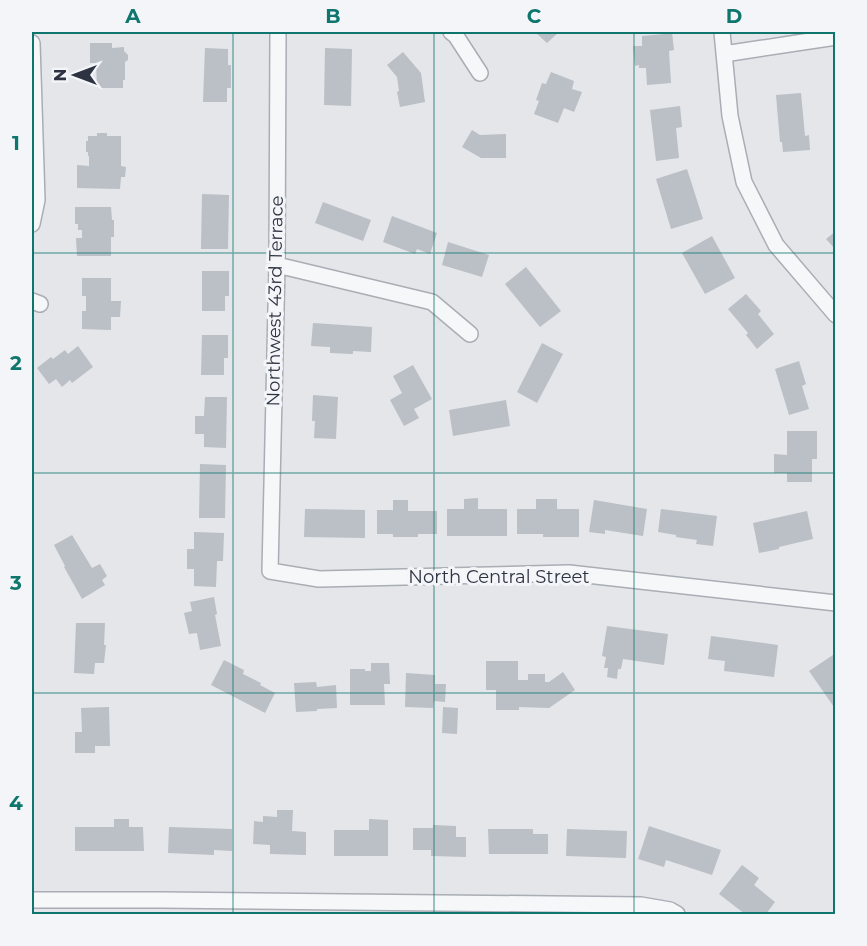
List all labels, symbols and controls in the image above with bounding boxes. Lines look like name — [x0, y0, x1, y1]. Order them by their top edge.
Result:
text: A — [124, 4, 141, 28]
text: B — [325, 4, 341, 28]
text: C — [527, 4, 542, 28]
text: D — [726, 4, 742, 28]
north arrow — [45, 45, 105, 105]
text: N — [51, 69, 70, 81]
text: 1 — [12, 131, 20, 155]
street label: Northwest 43rd Terrace — [262, 195, 288, 407]
text: 2 — [10, 351, 22, 375]
street label: North Central Street — [408, 566, 590, 588]
text: 3 — [9, 571, 22, 595]
text: 4 — [9, 791, 23, 815]

